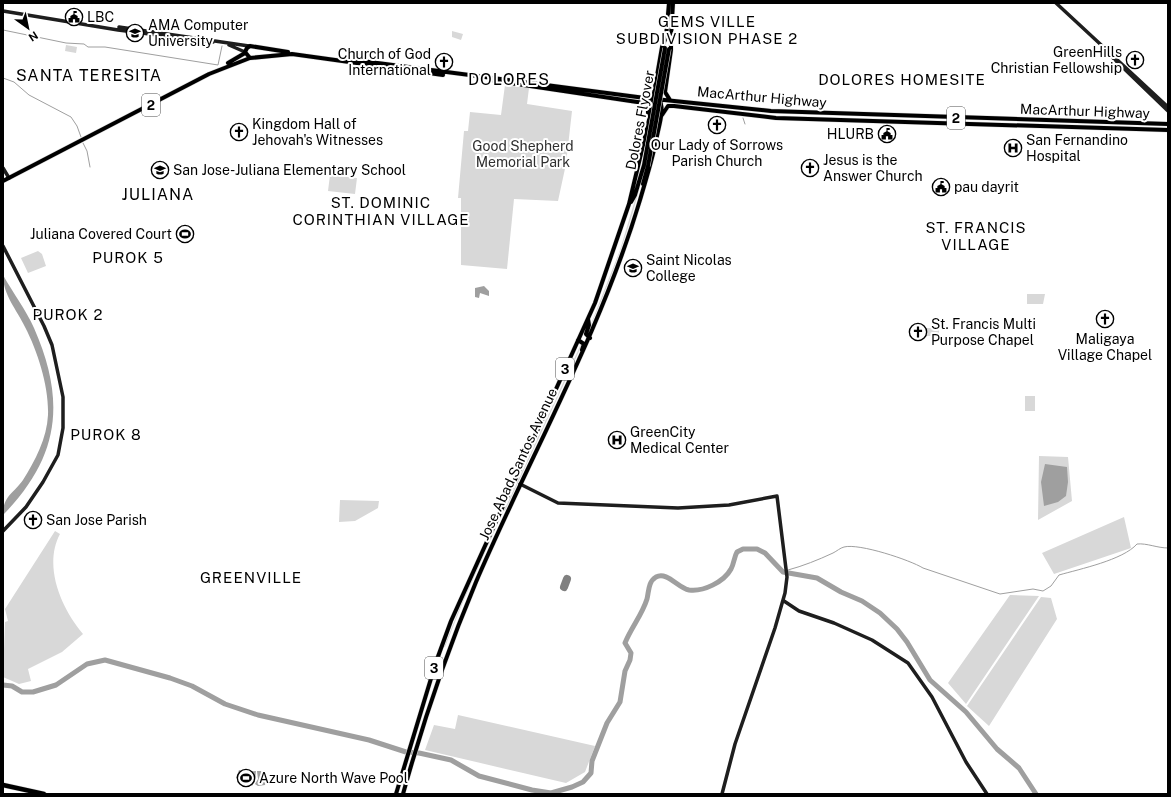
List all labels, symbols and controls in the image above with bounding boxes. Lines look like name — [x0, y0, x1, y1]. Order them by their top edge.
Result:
public building icon: LBC — [64, 7, 84, 27]
north arrow — [8, 8, 48, 48]
place label: LBC — [87, 9, 114, 25]
district label: GEMS VILLE SUBDIVISION PHASE 2 — [616, 13, 798, 47]
place label: AMA Computer University — [148, 17, 248, 49]
school or university icon: AMA Computer University — [125, 23, 145, 43]
text: N — [27, 29, 40, 44]
place label: GreenHills Christian Fellowship — [991, 44, 1122, 76]
place label: Church of God International — [338, 46, 431, 78]
church icon: GreenHills Christian Fellowship — [1125, 50, 1145, 70]
church icon: Church of God International — [434, 52, 454, 72]
district label: SANTA TERESITA — [16, 66, 162, 85]
street label: Dolores Flyover — [623, 69, 657, 171]
district label: DOLORES — [468, 70, 550, 89]
district label: DOLORES HOMESITE — [818, 71, 986, 88]
street label: MacArthur Highway — [697, 83, 828, 111]
road number: 2 — [142, 94, 160, 116]
street label: MacArthur Highway — [1020, 101, 1151, 121]
road number: 2 — [947, 107, 965, 129]
church icon: Our Lady of Sorrows Parish Church — [707, 115, 727, 135]
place label: Kingdom Hall of Jehovah's Witnesses — [252, 116, 383, 148]
church icon: Kingdom Hall of Jehovah's Witnesses — [229, 122, 249, 142]
public building icon: HLURB — [877, 124, 897, 144]
place label: HLURB — [827, 126, 874, 142]
place label: San Fernandino Hospital — [1026, 132, 1128, 164]
place label: Our Lady of Sorrows Parish Church — [651, 137, 783, 169]
park label: Good Shepherd Memorial Park — [472, 138, 574, 170]
hospital icon: San Fernandino Hospital — [1003, 138, 1023, 158]
place label: Jesus is the Answer Church — [823, 152, 922, 184]
church icon: Jesus is the Answer Church — [800, 158, 820, 178]
school or university icon: San Jose-Juliana Elementary School — [150, 160, 170, 180]
place label: San Jose-Juliana Elementary School — [173, 162, 406, 178]
public building icon: pau dayrit — [931, 177, 951, 197]
place label: pau dayrit — [954, 179, 1019, 195]
district label: JULIANA — [122, 185, 194, 204]
district label: ST. DOMINIC CORINTHIAN VILLAGE — [292, 194, 470, 228]
district label: ST. FRANCIS VILLAGE — [925, 219, 1027, 253]
sports icon: Juliana Covered Court — [175, 224, 195, 244]
place label: Juliana Covered Court — [30, 226, 172, 242]
district label: PUROK 5 — [92, 249, 164, 266]
place label: Saint Nicolas College — [646, 252, 732, 284]
school or university icon: Saint Nicolas College — [623, 258, 643, 278]
district label: PUROK 2 — [33, 306, 103, 323]
church icon: Maligaya Village Chapel — [1095, 309, 1115, 329]
place label: St. Francis Multi Purpose Chapel — [931, 316, 1036, 348]
church icon: St. Francis Multi Purpose Chapel — [908, 322, 928, 342]
place label: Maligaya Village Chapel — [1058, 331, 1152, 363]
road number: 3 — [556, 358, 574, 380]
street label: Jose Abad Santos Avenue — [476, 385, 560, 543]
place label: GreenCity Medical Center — [630, 424, 729, 456]
district label: PUROK 8 — [70, 426, 142, 443]
hospital icon: GreenCity Medical Center — [607, 430, 627, 450]
church icon: San Jose Parish — [23, 510, 43, 530]
place label: San Jose Parish — [46, 512, 147, 528]
district label: GREENVILLE — [200, 569, 302, 586]
road number: 3 — [425, 657, 443, 679]
sports icon: Azure North Wave Pool — [236, 768, 256, 788]
place label: Azure North Wave Pool — [259, 770, 408, 786]

